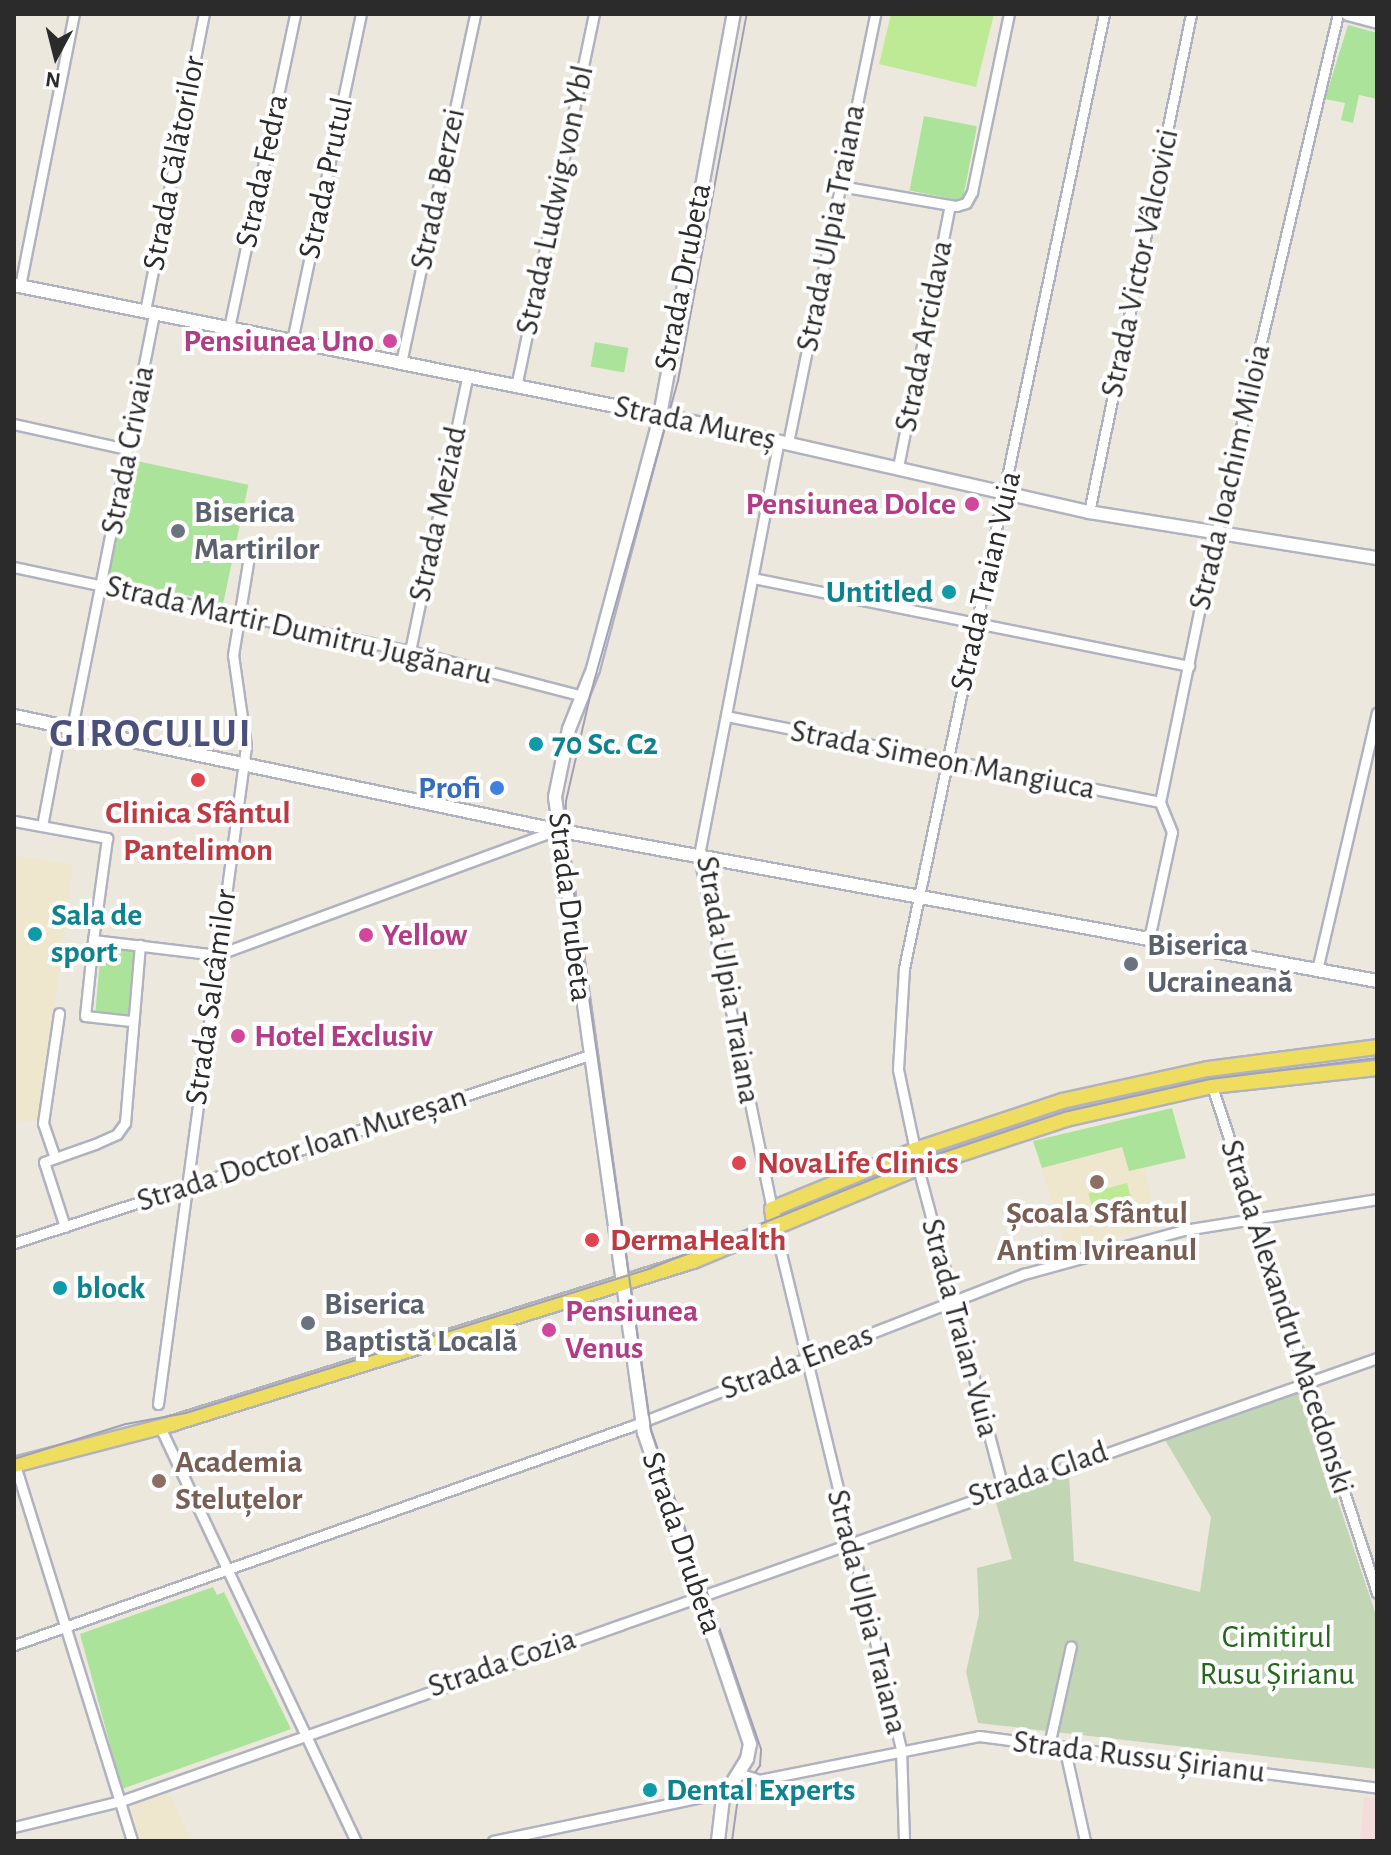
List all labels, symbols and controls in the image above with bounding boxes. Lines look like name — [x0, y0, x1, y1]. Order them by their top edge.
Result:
north arrow — [16, 16, 96, 96]
street label: Strada Călătorilor — [134, 52, 214, 274]
street label: Strada Ludwig von Ybl — [508, 62, 602, 338]
text: N — [44, 68, 62, 92]
street label: Strada Fedra — [227, 91, 297, 251]
street label: Strada Prutul — [290, 94, 362, 262]
street label: Strada Ulpia Traiana — [788, 101, 874, 355]
street label: Strada Berzei — [402, 105, 474, 273]
street label: Strada Victor Vâlcovici — [1093, 125, 1187, 401]
street label: Strada Drubeta — [646, 180, 720, 374]
street label: Strada Arcidava — [887, 237, 961, 435]
place label: Pensiunea Uno — [183, 322, 374, 360]
marker: Pensiunea Uno — [381, 332, 399, 350]
street label: Strada Ioachim Miloia — [1181, 340, 1279, 614]
street label: Strada Crivaia — [93, 362, 163, 538]
street label: Strada Mureș — [611, 387, 779, 459]
street label: Strada Meziad — [401, 423, 475, 605]
street label: Strada Traian Vuia — [942, 467, 1030, 695]
place label: Pensiunea Dolce — [745, 485, 956, 523]
place label: Biserica Martirilor — [194, 494, 319, 569]
marker: Pensiunea Dolce — [963, 495, 981, 513]
marker: Biserica Martirilor — [169, 522, 187, 540]
street label: Strada Martir Dumitru Jugănaru — [102, 567, 496, 693]
place label: Untitled — [826, 573, 933, 611]
marker: Untitled — [940, 583, 958, 601]
district label: GIROCULUI — [49, 710, 253, 758]
street label: Strada Simeon Mangiuca — [787, 712, 1099, 808]
place label: 70 Sc. C2 — [552, 725, 658, 763]
marker: 70 Sc. C2 — [527, 735, 545, 753]
marker: Clinica Sfântul Pantelimon — [187, 769, 209, 791]
place label: Profi — [418, 769, 481, 807]
marker: Profi — [488, 779, 506, 797]
place label: Clinica Sfântul Pantelimon — [105, 795, 291, 870]
street label: Strada Drubeta — [539, 810, 601, 1004]
street label: Strada Ulpia Traiana — [687, 853, 769, 1107]
street label: Strada Salcâmilor — [177, 887, 245, 1107]
place label: Sala de sport — [51, 897, 142, 972]
place label: Yellow — [382, 916, 467, 954]
marker: Sala de sport — [26, 925, 44, 943]
marker: Yellow — [357, 926, 375, 944]
place label: Biserica Ucraineană — [1147, 927, 1293, 1002]
marker: Biserica Ucraineană — [1122, 955, 1140, 973]
place label: Hotel Exclusiv — [254, 1017, 433, 1055]
marker: Hotel Exclusiv — [229, 1027, 247, 1045]
street label: Strada Doctor Ioan Mureșan — [132, 1077, 472, 1221]
street label: Strada Alexandru Macedonski — [1212, 1135, 1362, 1499]
place label: NovaLife Clinics — [757, 1144, 959, 1182]
marker: NovaLife Clinics — [728, 1152, 750, 1174]
marker: Școala Sfântul Antim Ivireanul — [1088, 1173, 1106, 1191]
place label: Școala Sfântul Antim Ivireanul — [997, 1195, 1197, 1270]
street label: Strada Traian Vuia — [912, 1215, 1008, 1441]
place label: DermaHealth — [610, 1221, 786, 1259]
marker: DermaHealth — [581, 1229, 603, 1251]
place label: block — [76, 1269, 145, 1307]
marker: block — [51, 1279, 69, 1297]
place label: Biserica Baptistă Locală — [324, 1286, 518, 1361]
place label: Pensiunea Venus — [565, 1293, 698, 1368]
marker: Biserica Baptistă Locală — [299, 1314, 317, 1332]
street label: Strada Eneas — [716, 1315, 878, 1409]
marker: Pensiunea Venus — [540, 1321, 558, 1339]
street label: Strada Glad — [963, 1432, 1113, 1516]
place label: Academia Steluțelor — [175, 1444, 303, 1519]
street label: Strada Drubeta — [633, 1447, 731, 1639]
marker: Academia Steluțelor — [150, 1472, 168, 1490]
street label: Strada Ulpia Traiana — [818, 1486, 916, 1738]
park label: Cimitirul Rusu Șirianu — [1199, 1619, 1355, 1694]
street label: Strada Cozia — [423, 1620, 581, 1706]
street label: Strada Russu Șirianu — [1011, 1722, 1267, 1792]
place label: Dental Experts — [666, 1771, 855, 1809]
marker: Dental Experts — [641, 1781, 659, 1799]

